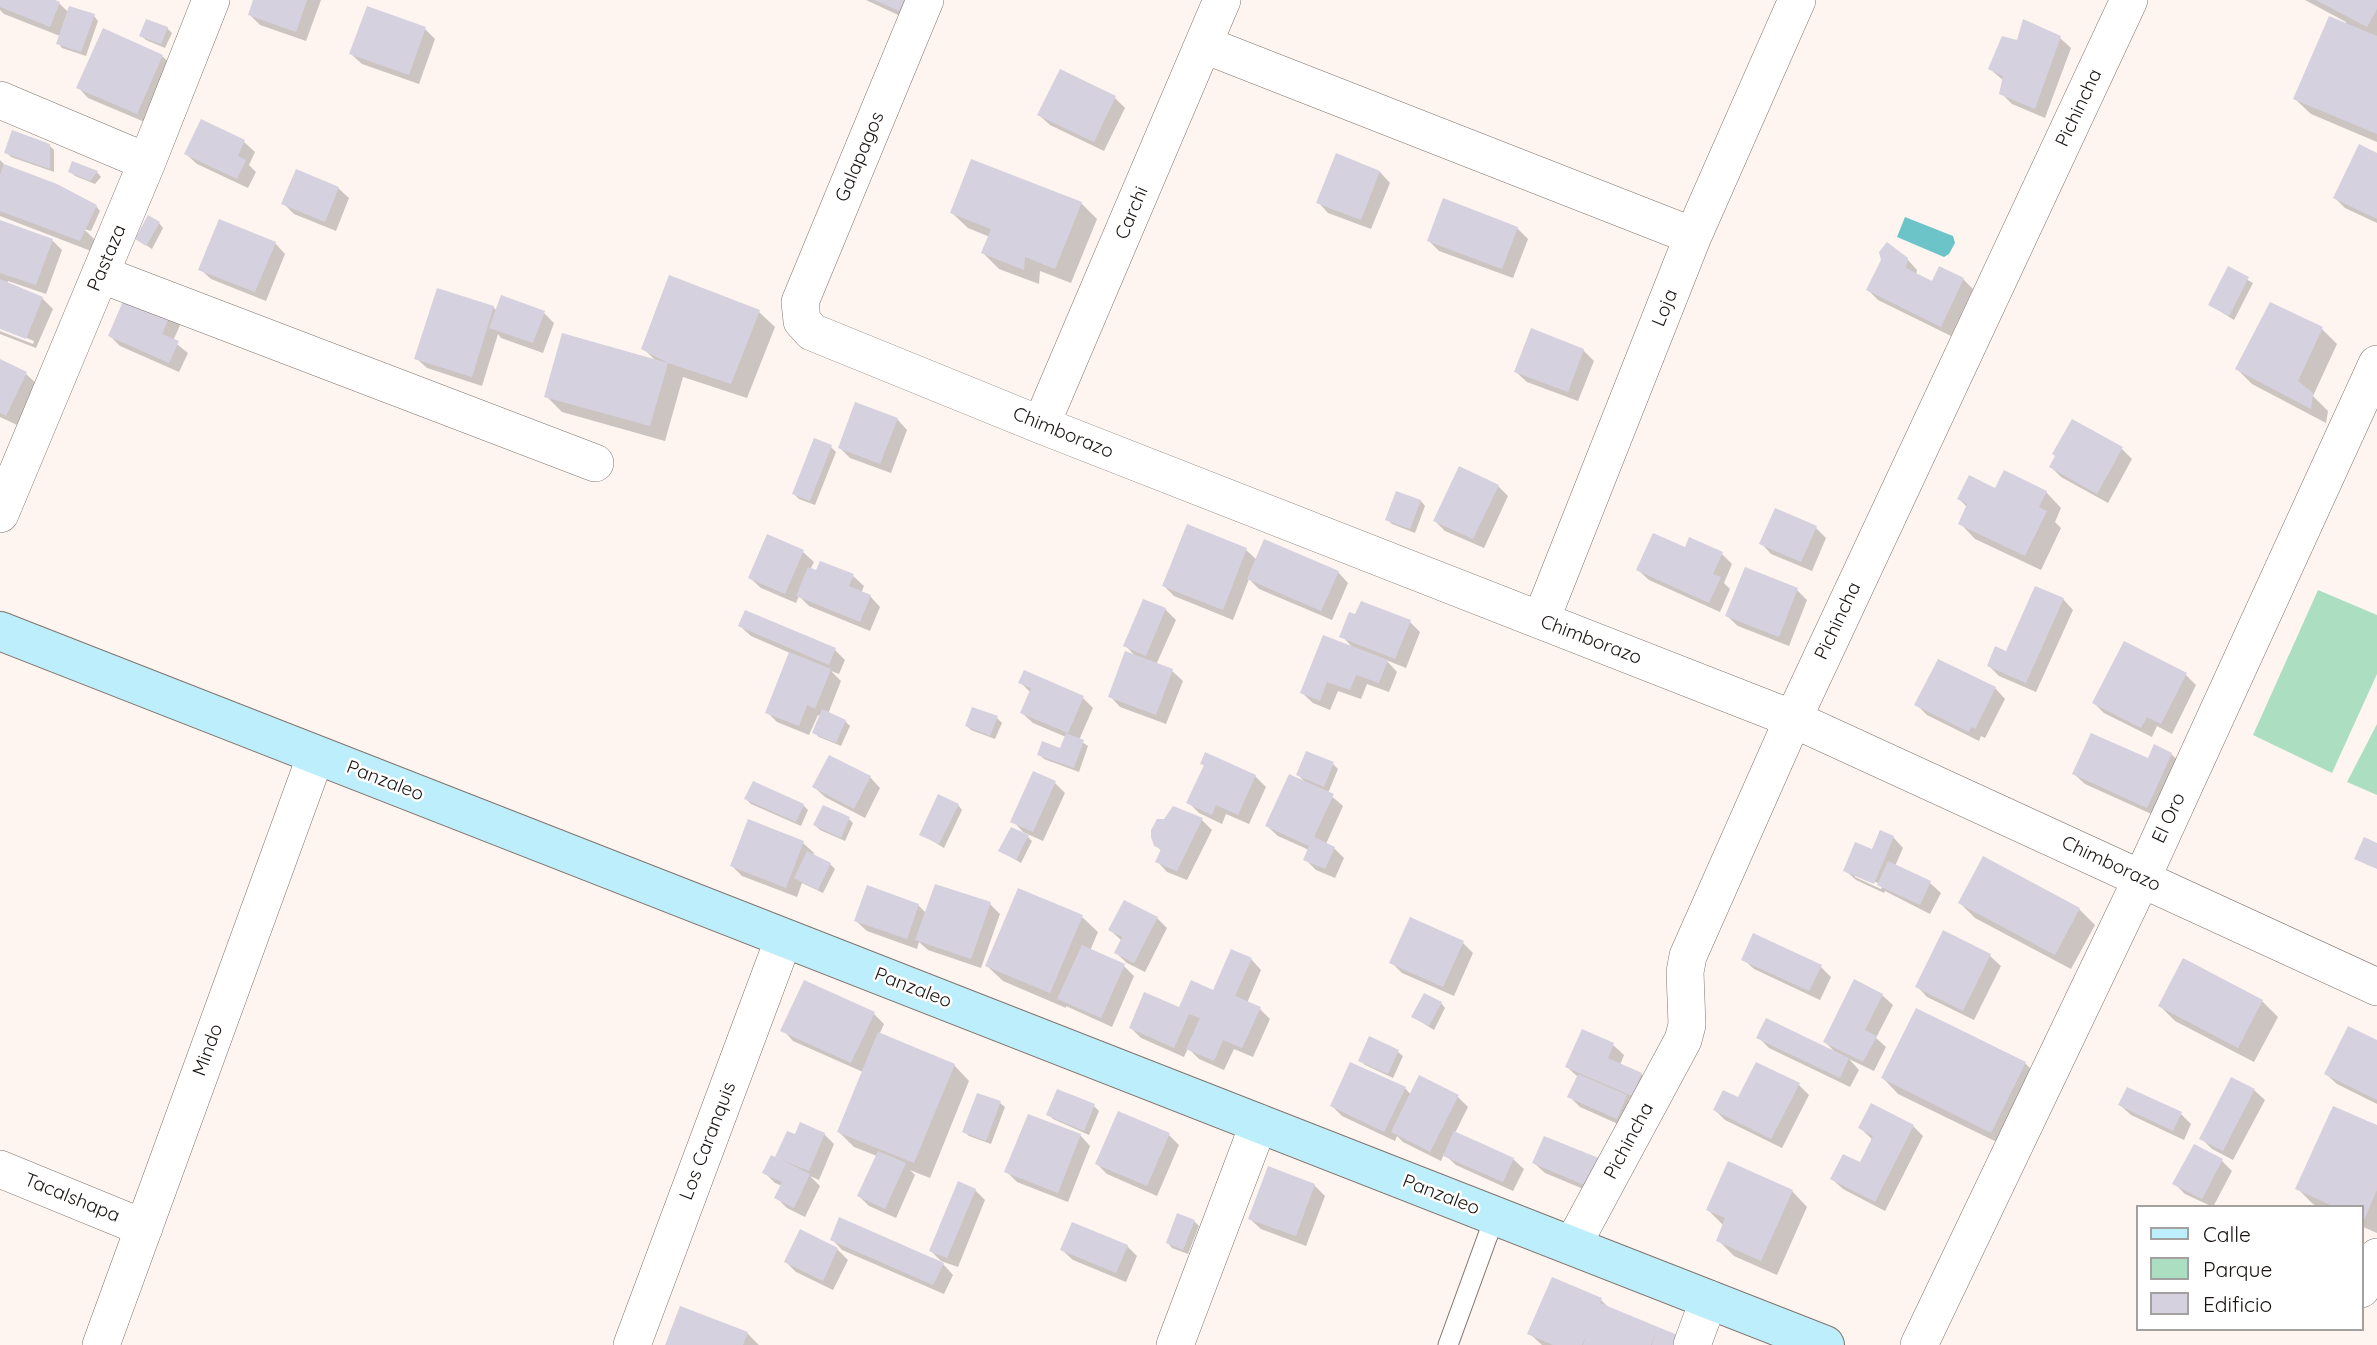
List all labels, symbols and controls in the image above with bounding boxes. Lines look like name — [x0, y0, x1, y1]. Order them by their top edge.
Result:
street label: Pichincha — [2051, 65, 2107, 151]
street label: Galapagos — [831, 108, 889, 206]
street label: Carchi — [1111, 183, 1153, 243]
street label: Pastaza — [83, 221, 131, 295]
street label: Loja — [1647, 286, 1683, 330]
street label: Chimborazo — [1009, 402, 1117, 464]
street label: Pichincha — [1810, 578, 1866, 664]
street label: Chimborazo — [1537, 610, 1645, 670]
street label: Panzaleo — [343, 756, 427, 806]
street label: El Oro — [2147, 789, 2191, 847]
street label: Chimborazo — [2058, 831, 2164, 897]
street label: Panzaleo — [871, 963, 955, 1013]
street label: Mindo — [188, 1021, 228, 1079]
street label: Los Caranquis — [675, 1079, 741, 1203]
street label: Pichincha — [1599, 1099, 1659, 1183]
street label: Tacalshapa — [21, 1169, 123, 1227]
street label: Panzaleo — [1399, 1170, 1483, 1220]
legend — [2136, 1205, 2363, 1331]
text: Calle — [2203, 1221, 2251, 1247]
text: Parque — [2203, 1256, 2272, 1282]
text: Edificio — [2203, 1291, 2272, 1317]

